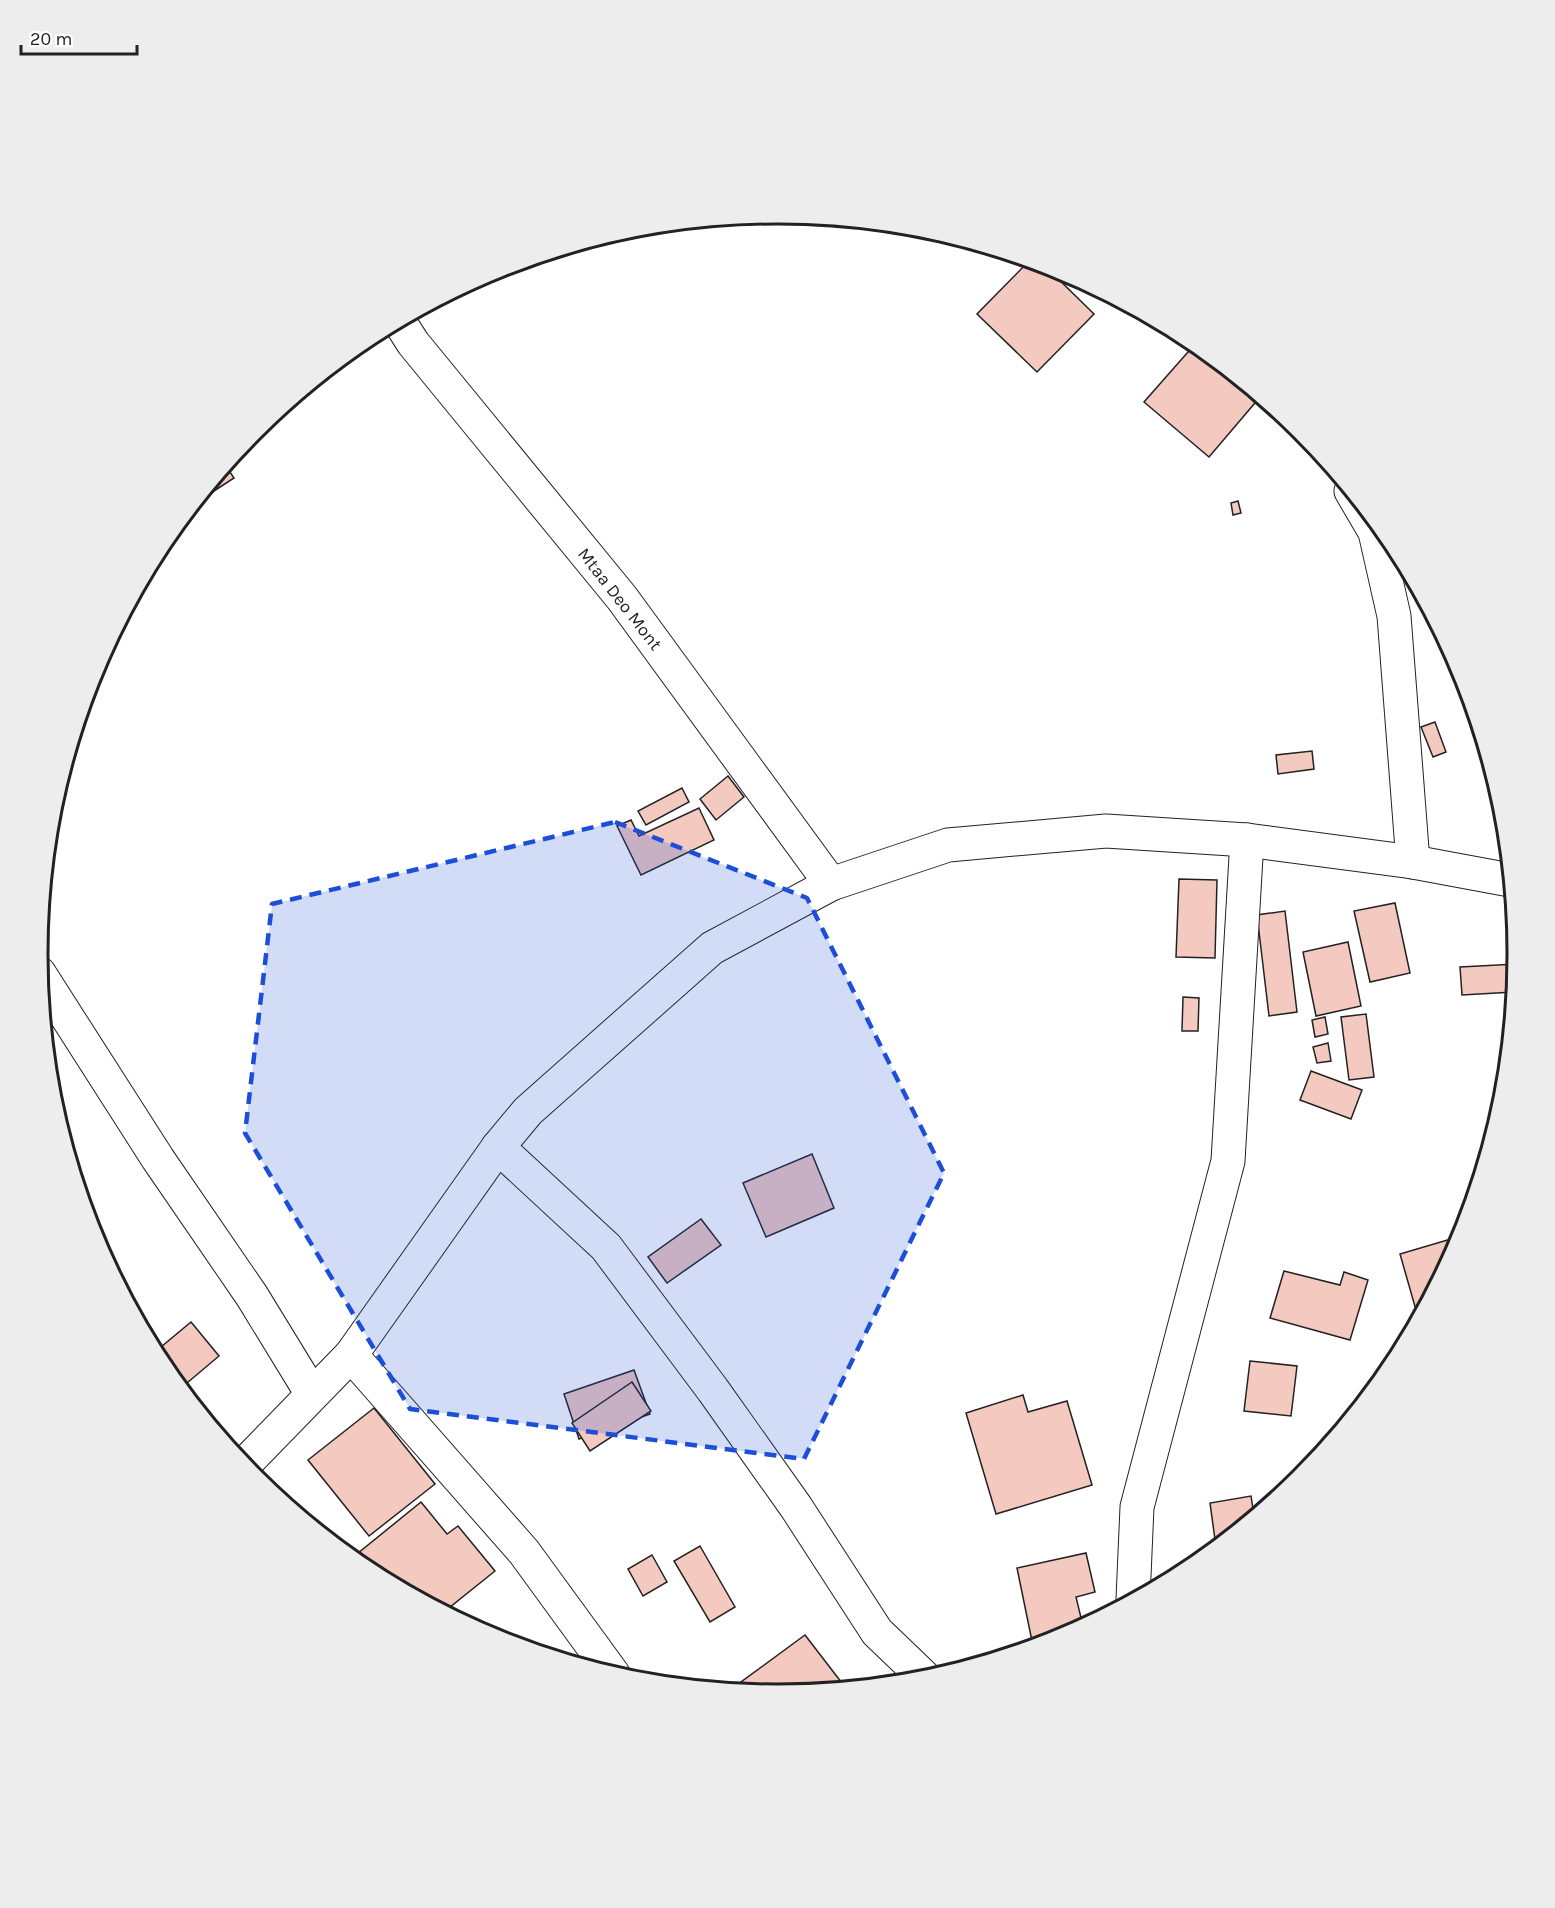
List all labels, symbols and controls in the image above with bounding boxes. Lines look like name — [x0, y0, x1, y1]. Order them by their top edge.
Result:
scale bar — [21, 18, 136, 56]
text: 20 m — [30, 28, 72, 50]
street label: Mtaa Deo Mont — [573, 543, 667, 655]

